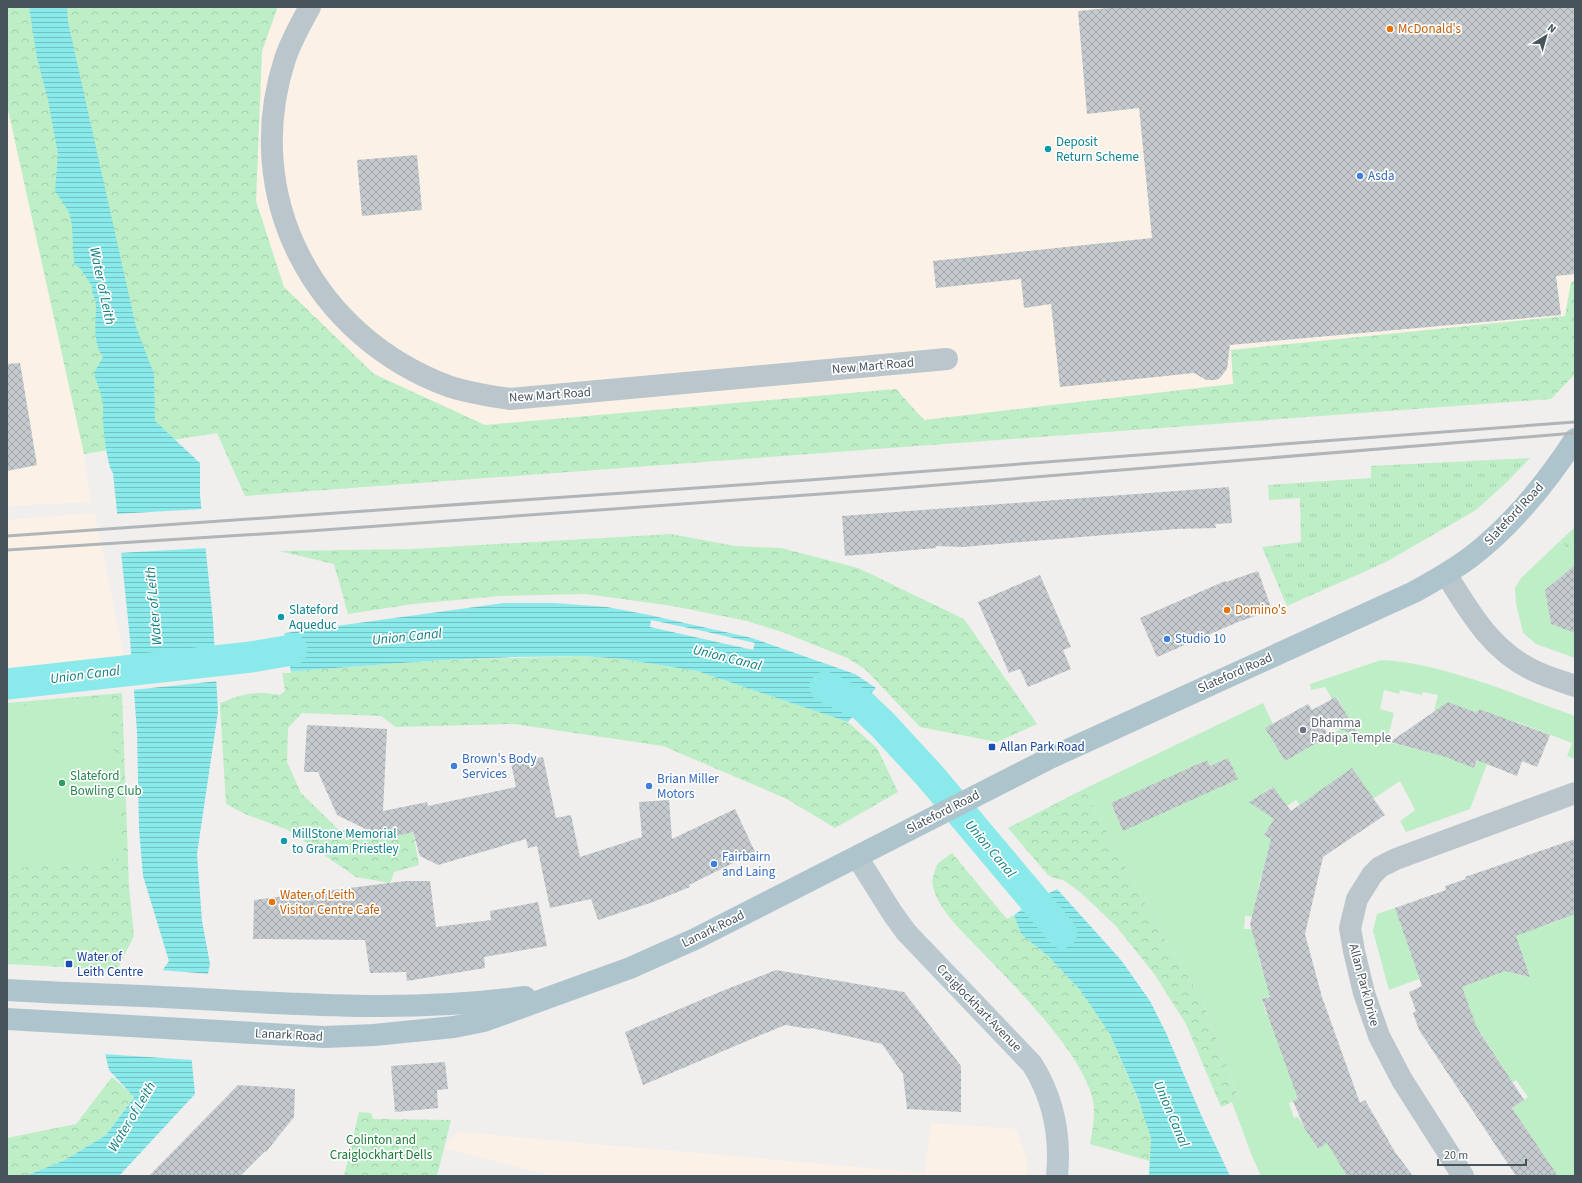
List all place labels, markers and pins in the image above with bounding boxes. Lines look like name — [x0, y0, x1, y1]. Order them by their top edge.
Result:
place label: McDonald's — [1398, 20, 1462, 38]
marker: McDonald's — [1385, 24, 1395, 34]
place label: Deposit Return Scheme — [1056, 133, 1139, 166]
marker: Deposit Return Scheme — [1043, 144, 1053, 154]
place label: Asda — [1368, 167, 1395, 185]
marker: Asda — [1355, 171, 1365, 181]
place label: Slateford Aqueduc — [289, 601, 339, 634]
place label: Domino's — [1235, 601, 1287, 619]
marker: Domino's — [1222, 605, 1232, 615]
marker: Slateford Aqueduc — [276, 612, 286, 622]
place label: Studio 10 — [1175, 630, 1226, 648]
marker: Studio 10 — [1162, 634, 1172, 644]
place label: Dhamma Padipa Temple — [1311, 714, 1391, 747]
marker: Dhamma Padipa Temple — [1298, 725, 1308, 735]
place label: Allan Park Road — [1000, 738, 1085, 756]
marker: Allan Park Road — [987, 742, 997, 752]
place label: Brown's Body Services — [462, 750, 536, 783]
marker: Brown's Body Services — [449, 761, 459, 771]
place label: Slateford Bowling Club — [70, 767, 142, 800]
place label: Brian Miller Motors — [657, 770, 719, 803]
marker: Slateford Bowling Club — [57, 778, 67, 788]
marker: Brian Miller Motors — [644, 781, 654, 791]
place label: MillStone Memorial to Graham Priestley — [292, 825, 399, 858]
marker: MillStone Memorial to Graham Priestley — [279, 836, 289, 846]
place label: Fairbairn and Laing — [722, 848, 776, 881]
marker: Fairbairn and Laing — [709, 859, 719, 869]
place label: Water of Leith Visitor Centre Cafe — [280, 886, 380, 919]
marker: Water of Leith Visitor Centre Cafe — [267, 897, 277, 907]
place label: Water of Leith Centre — [77, 948, 143, 981]
marker: Water of Leith Centre — [64, 959, 74, 969]

